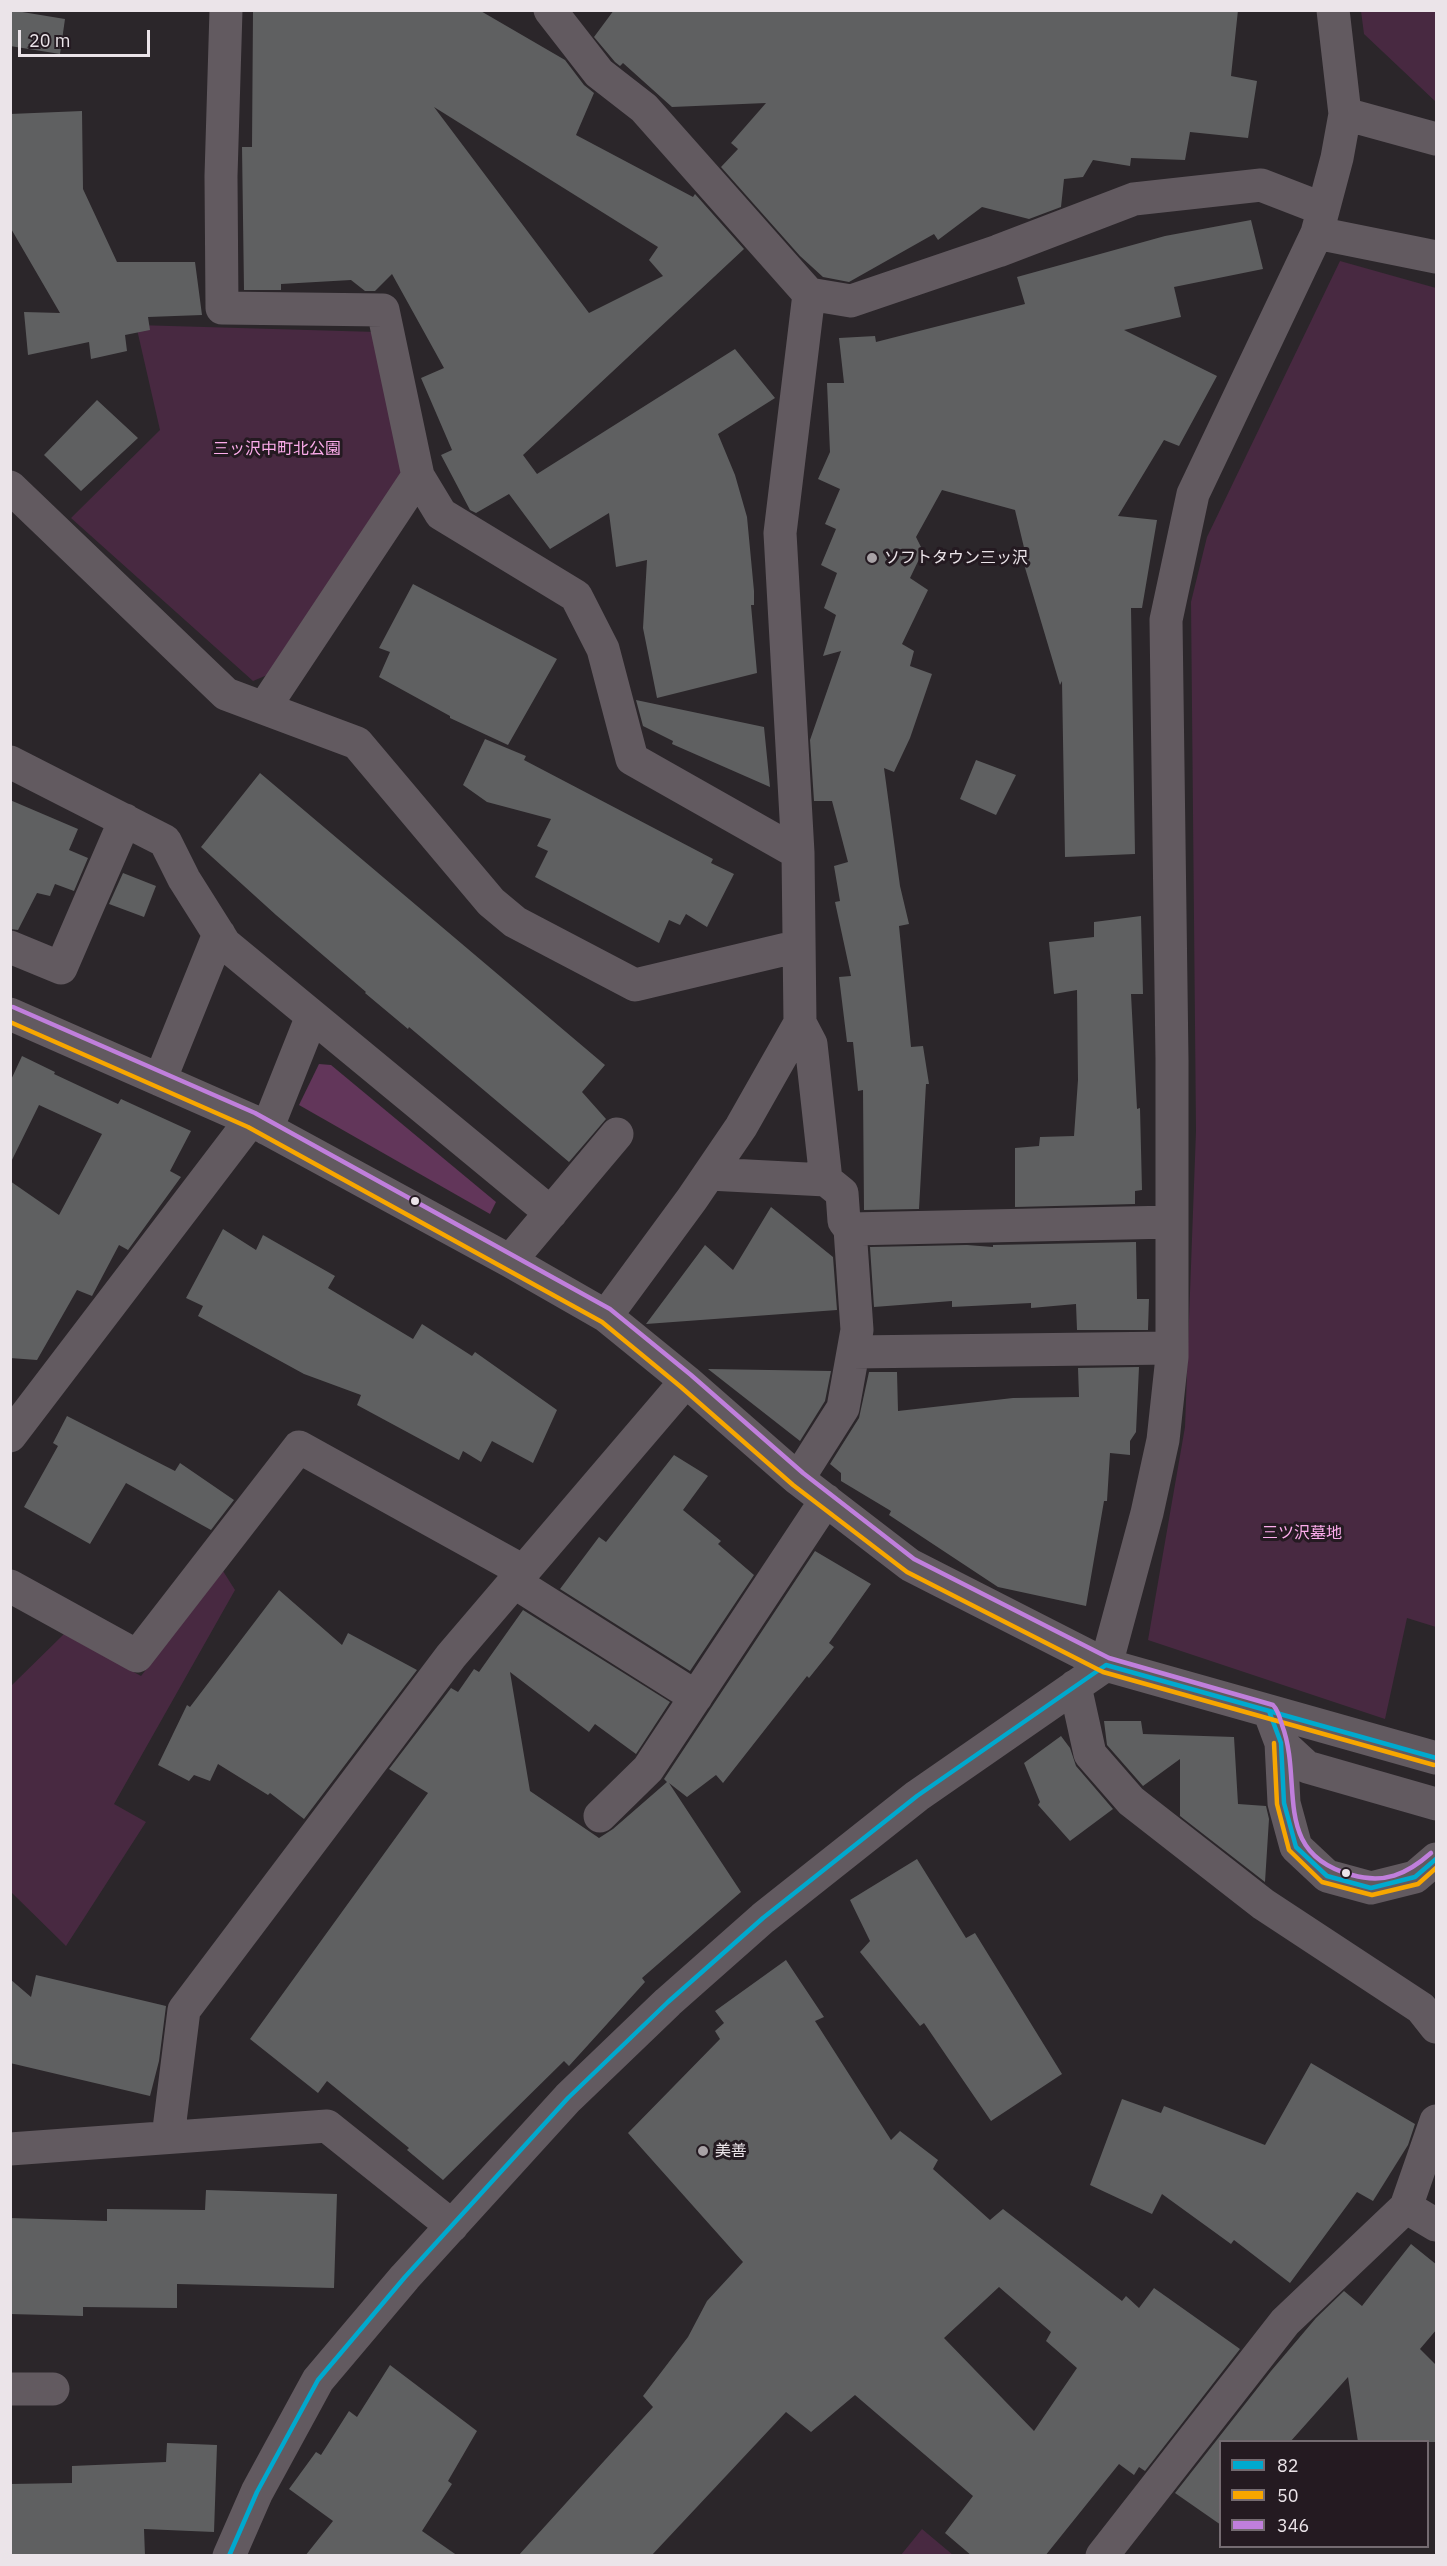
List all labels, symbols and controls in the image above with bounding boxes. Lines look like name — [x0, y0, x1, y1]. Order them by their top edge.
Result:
scale bar — [21, 18, 153, 56]
text: 20 m — [29, 29, 71, 52]
park label: 三ッ沢中町北公園 — [213, 439, 341, 459]
place label: ソフトタウン三ッ沢 — [884, 548, 1028, 568]
marker: ソフトタウン三ッ沢 — [865, 551, 879, 565]
unlabelled marker — [409, 1195, 421, 1207]
park label: 三ツ沢墓地 — [1262, 1523, 1342, 1543]
unlabelled marker — [1340, 1867, 1352, 1879]
place label: 美善 — [715, 2141, 747, 2161]
marker: 美善 — [696, 2144, 710, 2158]
legend — [1219, 2440, 1429, 2548]
text: 82 — [1277, 2454, 1299, 2477]
text: 50 — [1277, 2484, 1299, 2507]
text: 346 — [1277, 2514, 1309, 2537]

